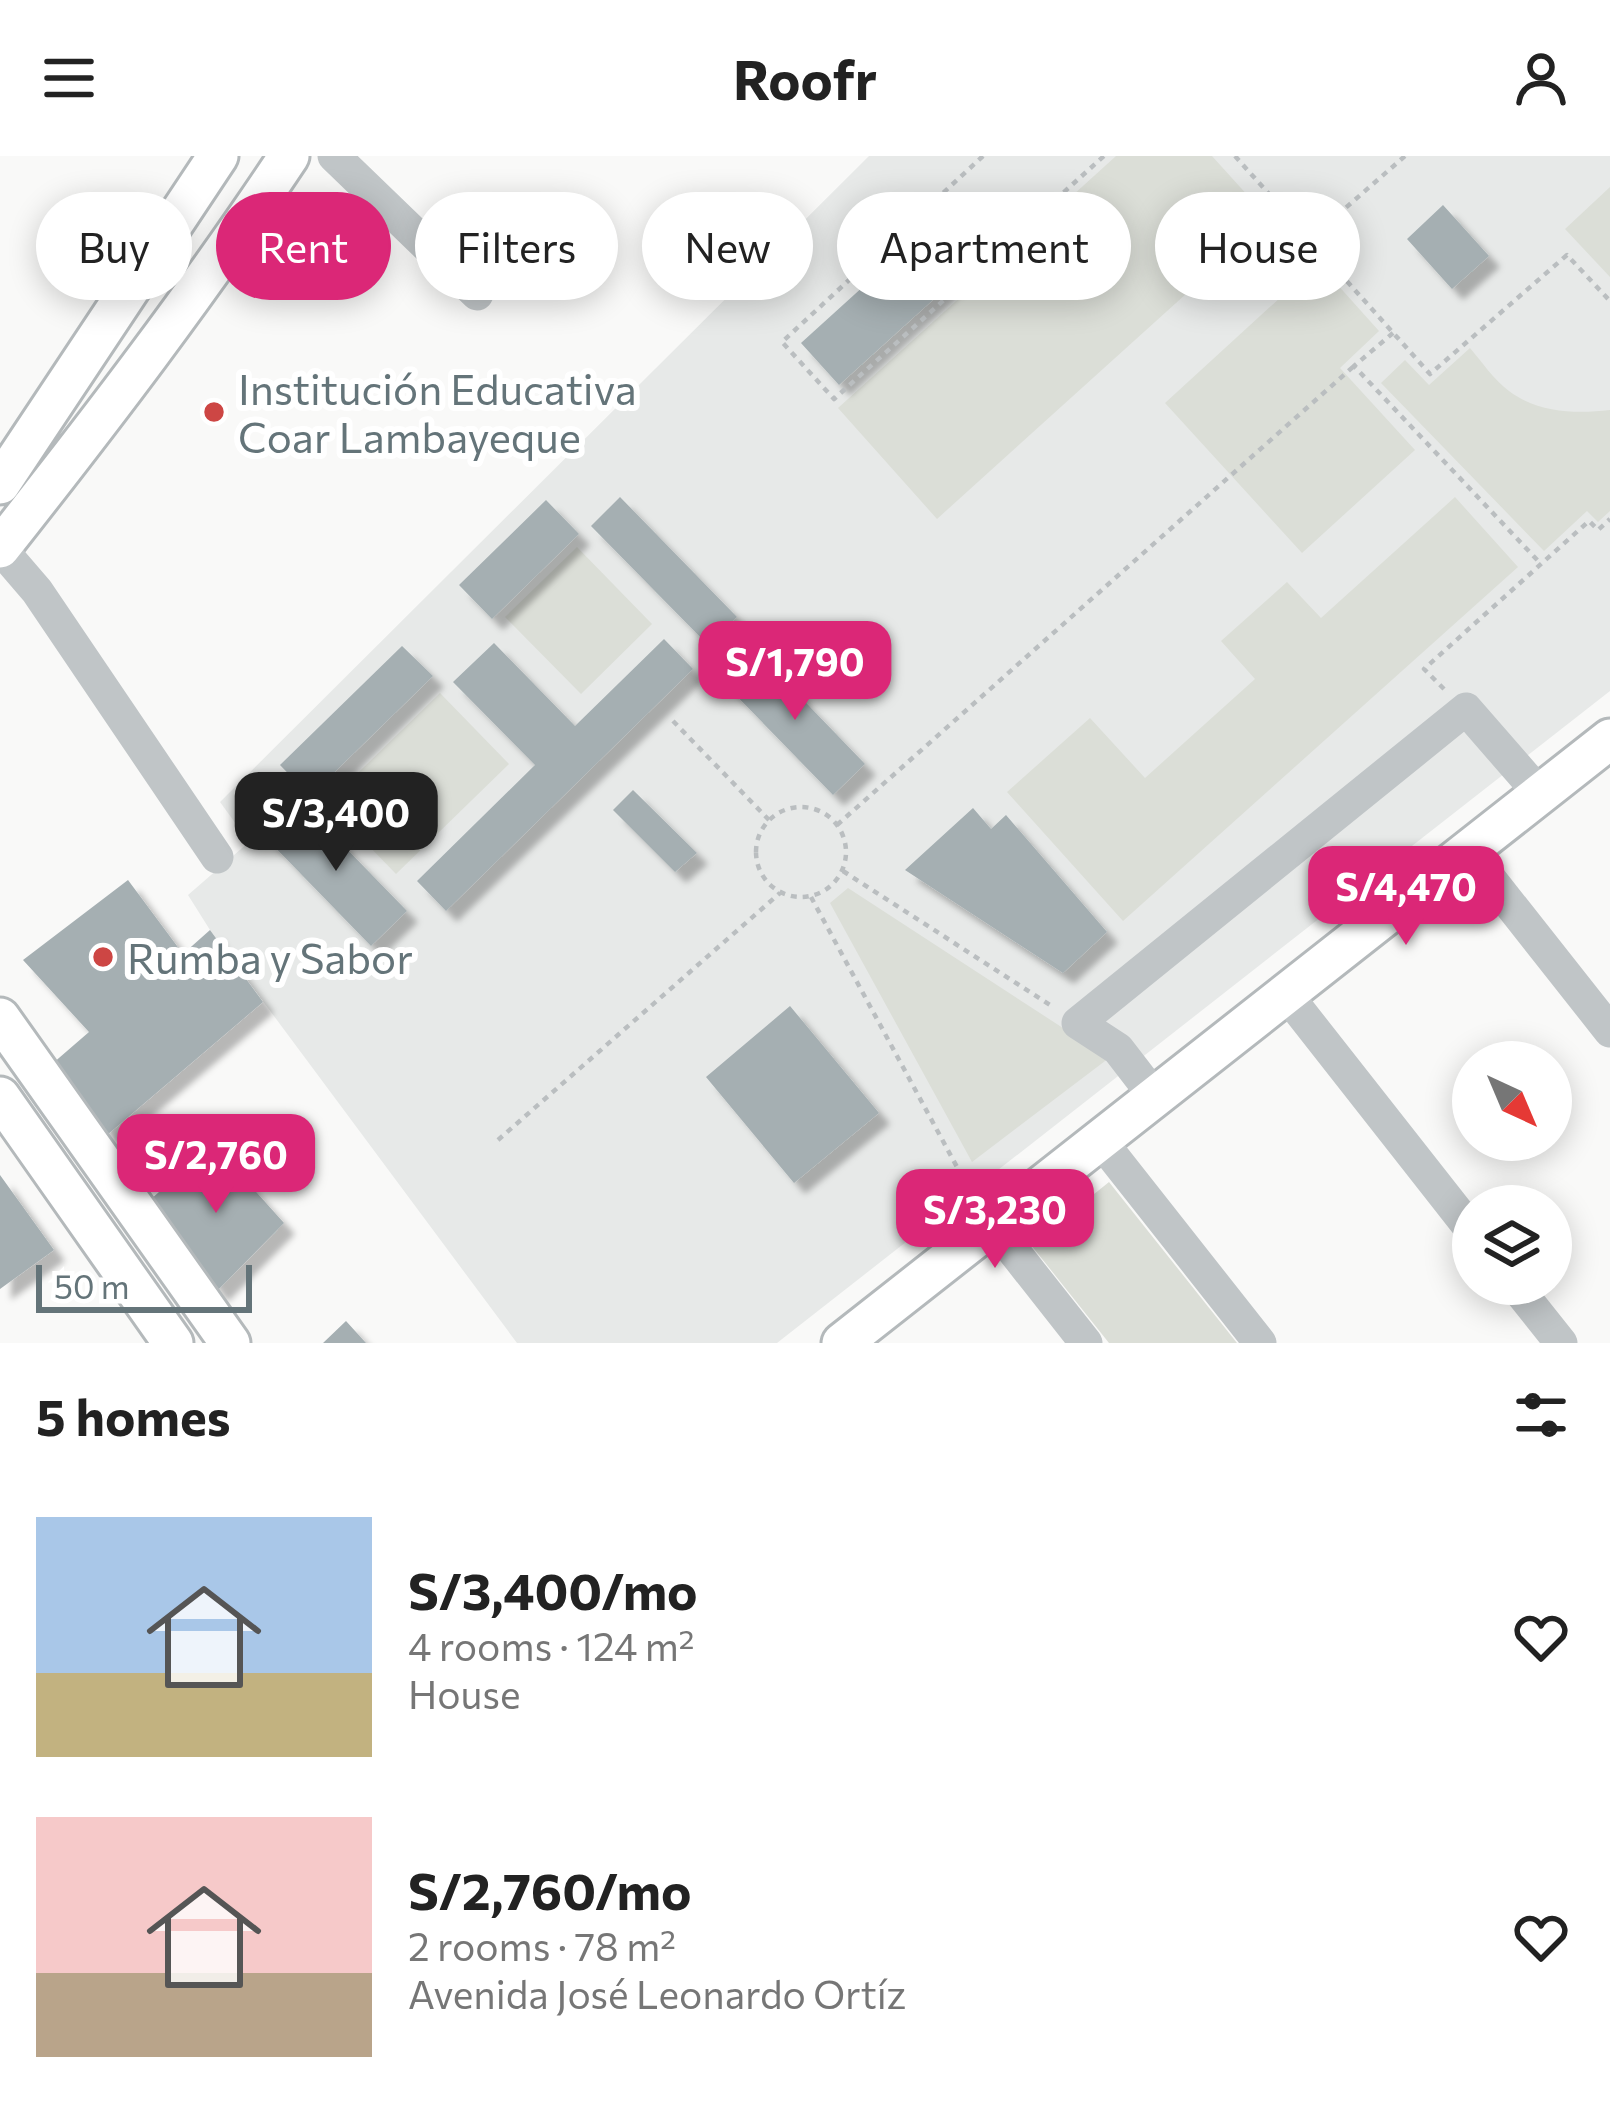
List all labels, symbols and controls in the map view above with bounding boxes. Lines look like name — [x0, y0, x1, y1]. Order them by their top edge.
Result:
icon: menu — [36, 45, 102, 111]
text: Roofr — [733, 45, 877, 111]
icon: person — [1508, 45, 1574, 111]
chip: Buy — [36, 192, 192, 300]
chip: Rent — [216, 192, 391, 300]
chip: Filters — [415, 192, 618, 300]
chip: New — [642, 192, 813, 300]
chip: Apartment — [837, 192, 1131, 300]
chip: House — [1155, 192, 1360, 300]
place label: Institución Educativa Coar Lambayeque — [238, 362, 637, 462]
marker: Institución Educativa Coar Lambayeque — [201, 399, 227, 425]
pin: S/1,790 — [684, 621, 906, 723]
text: S/1,790 — [725, 636, 865, 684]
pin: S/3,400 — [225, 772, 447, 874]
text: S/3,400 — [262, 787, 410, 835]
pin: S/4,470 — [1295, 846, 1517, 948]
text: S/4,470 — [1335, 861, 1477, 909]
place label: Rumba y Sabor — [127, 931, 413, 983]
marker: Rumba y Sabor — [90, 944, 116, 970]
north arrow — [1452, 1041, 1572, 1161]
map controls — [1452, 1041, 1572, 1305]
pin: S/2,760 — [105, 1114, 327, 1216]
text: S/2,760 — [144, 1129, 288, 1177]
pin: S/3,230 — [884, 1169, 1106, 1271]
text: S/3,230 — [923, 1184, 1067, 1232]
button: layers — [1452, 1185, 1572, 1305]
scale bar — [36, 1259, 252, 1312]
text: 50 m — [54, 1265, 130, 1306]
icon: filters — [1508, 1382, 1574, 1448]
text: 5 homes — [36, 1384, 231, 1447]
text: S/3,400/mo — [408, 1558, 698, 1621]
icon: home — [132, 1565, 276, 1709]
icon: heart — [1508, 1604, 1574, 1670]
text: 4 rooms · 124 m² — [408, 1621, 695, 1669]
text: House — [408, 1669, 521, 1717]
text: S/2,760/mo — [408, 1858, 691, 1921]
icon: home — [132, 1865, 276, 2009]
icon: heart — [1508, 1904, 1574, 1970]
text: 2 rooms · 78 m² — [408, 1921, 676, 1969]
text: Avenida José Leonardo Ortíz — [408, 1969, 906, 2017]

